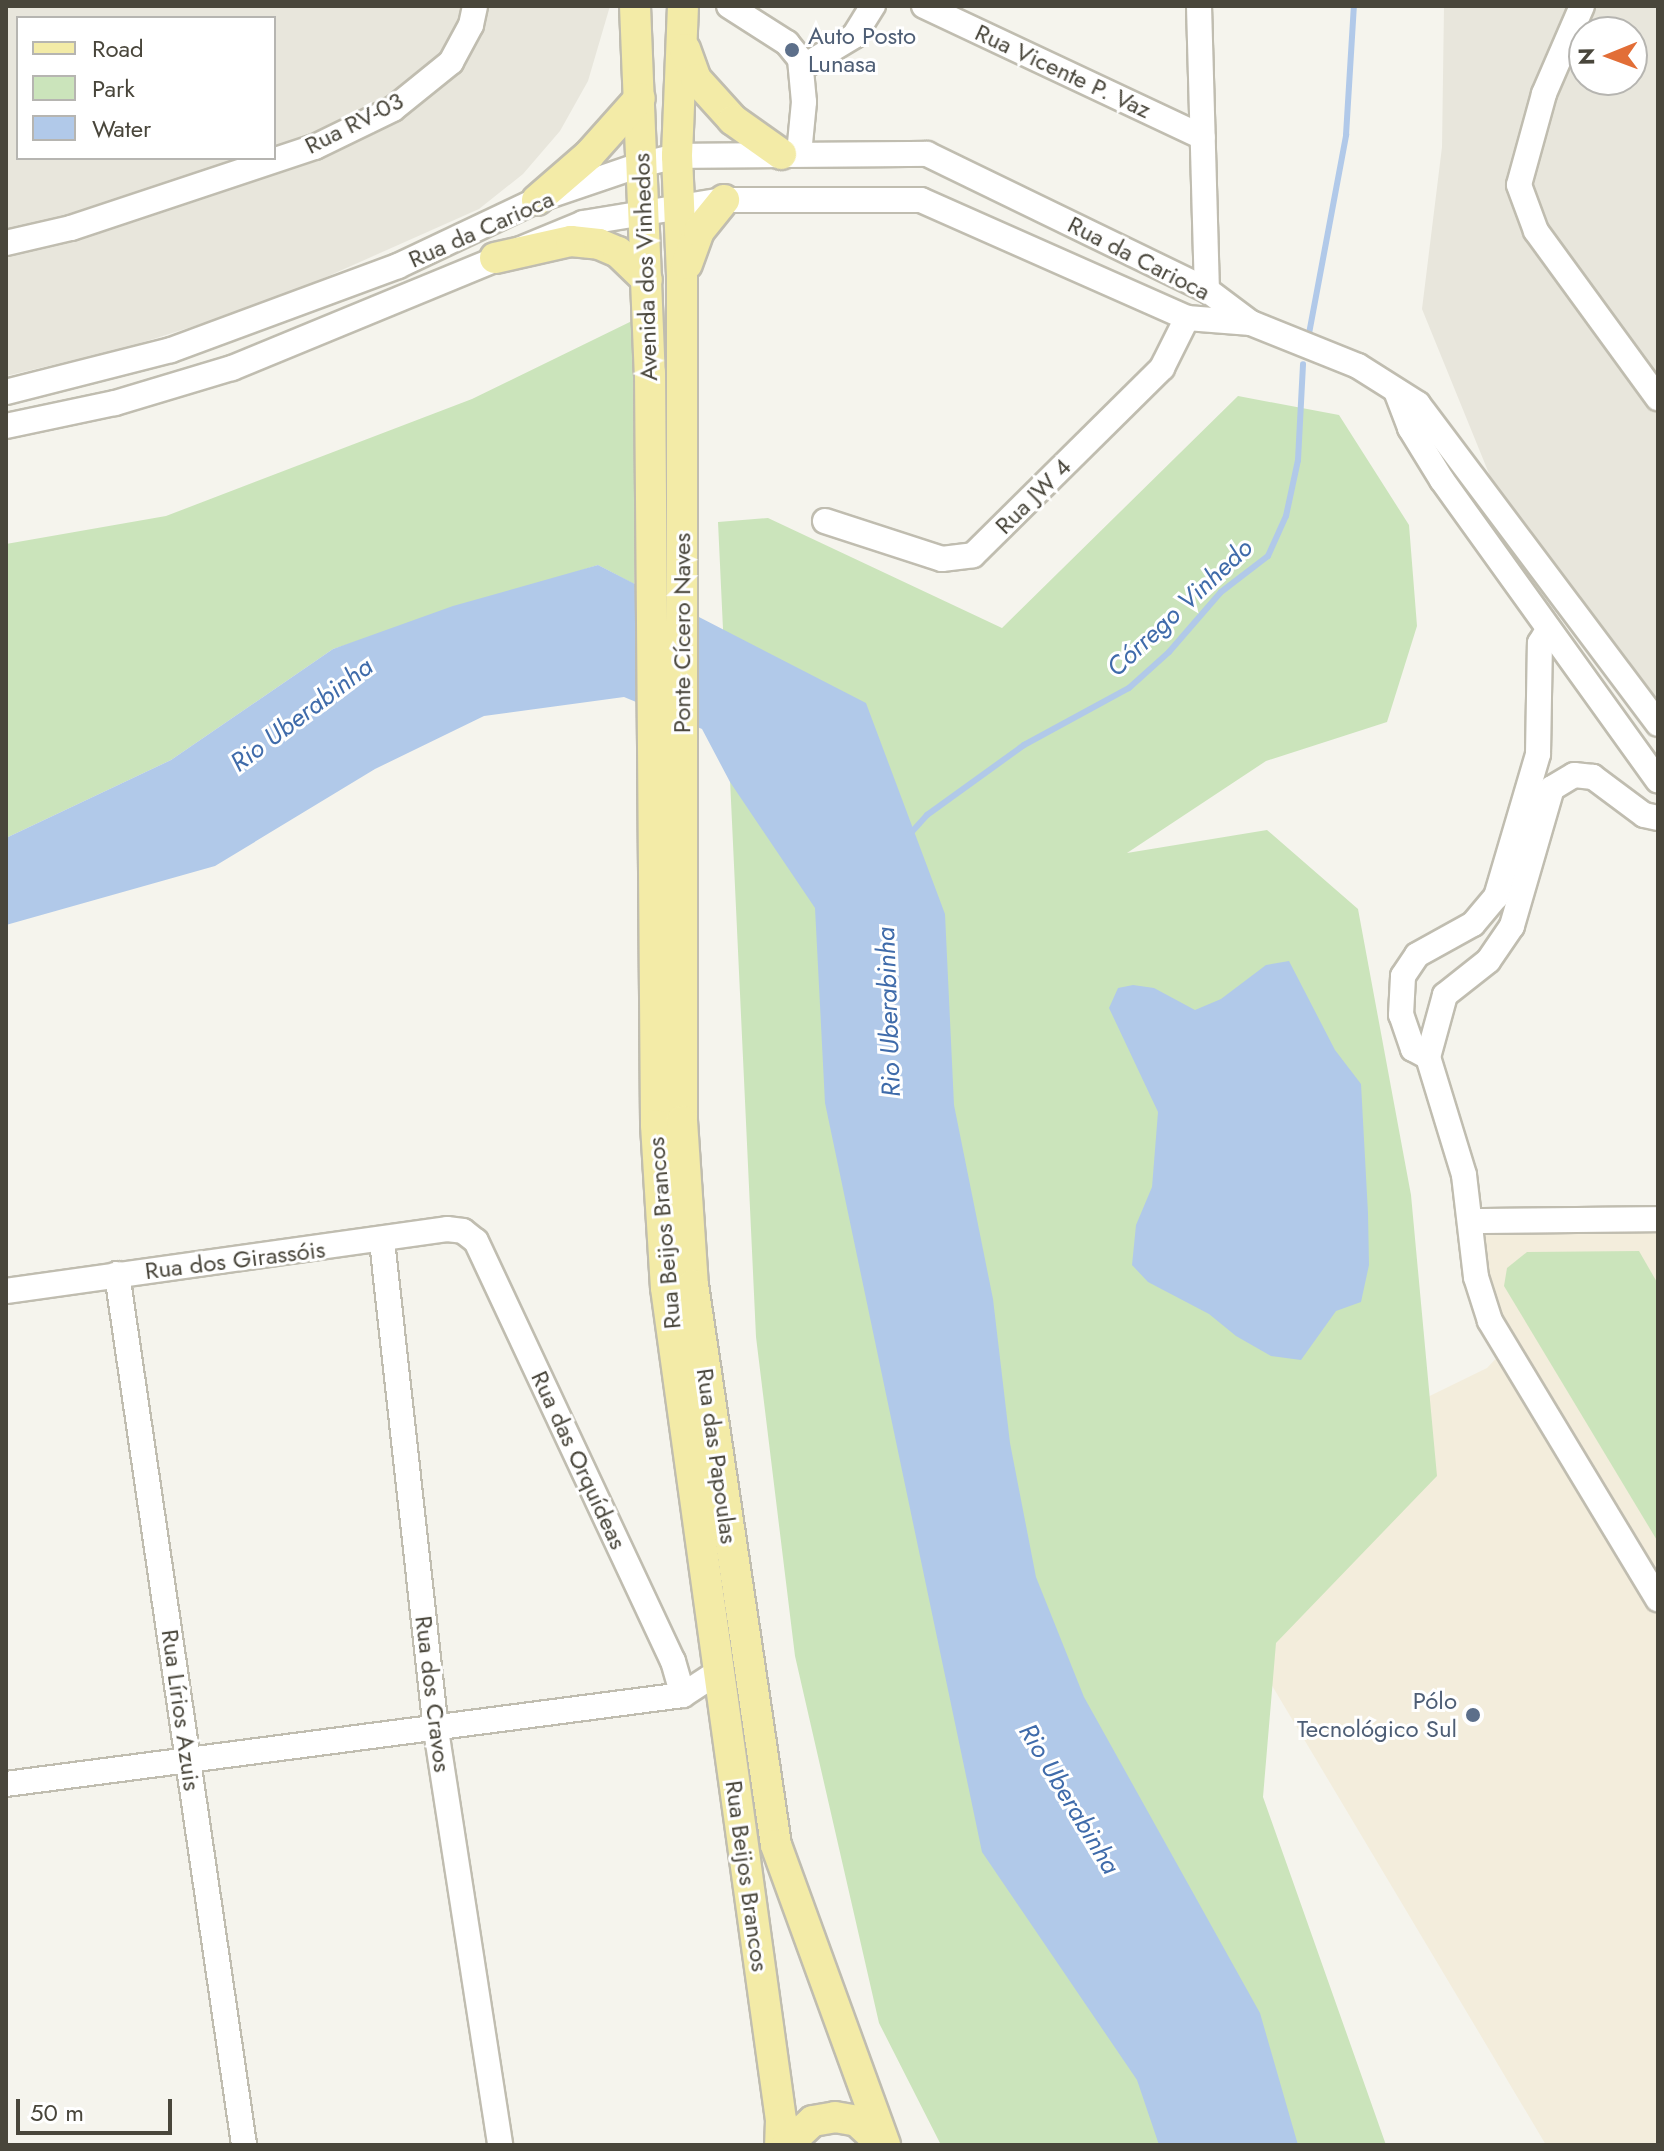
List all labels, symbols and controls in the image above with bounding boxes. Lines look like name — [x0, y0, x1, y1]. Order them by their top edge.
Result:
legend — [16, 16, 276, 160]
north arrow — [1568, 16, 1648, 96]
street label: Rua Vicente P. Vaz — [971, 18, 1155, 124]
place label: Auto Posto Lunasa — [808, 22, 916, 78]
text: Road — [92, 31, 144, 66]
marker: Auto Posto Lunasa — [783, 41, 801, 59]
text: N — [1570, 47, 1602, 65]
text: Park — [92, 71, 135, 106]
street label: Rua RV-03 — [300, 86, 408, 160]
text: Water — [92, 111, 151, 146]
street label: Avenida dos Vinhedos — [627, 152, 663, 382]
street label: Rua da Carioca — [404, 184, 558, 274]
street label: Rua da Carioca — [1063, 210, 1215, 306]
street label: Rua JW 4 — [989, 452, 1077, 540]
street label: Ponte Cícero Naves — [668, 533, 696, 733]
water label: Córrego Vinhedo — [1101, 533, 1259, 683]
water label: Rio Uberabinha — [225, 651, 379, 779]
water label: Rio Uberabinha — [870, 926, 908, 1098]
street label: Rua Beijos Brancos — [641, 1136, 687, 1330]
street label: Rua dos Girassóis — [143, 1235, 327, 1285]
street label: Rua das Orquídeas — [525, 1366, 633, 1554]
street label: Rua das Papoulas — [690, 1366, 744, 1546]
street label: Rua dos Cravos — [409, 1614, 457, 1774]
street label: Rua Lírios Azuis — [155, 1627, 207, 1793]
place label: Pólo Tecnológico Sul — [1297, 1687, 1457, 1743]
marker: Pólo Tecnológico Sul — [1464, 1706, 1482, 1724]
water label: Rio Uberabinha — [1012, 1718, 1126, 1880]
street label: Rua Beijos Brancos — [719, 1779, 775, 1973]
scale bar — [20, 2083, 176, 2133]
text: 50 m — [30, 2095, 84, 2130]

